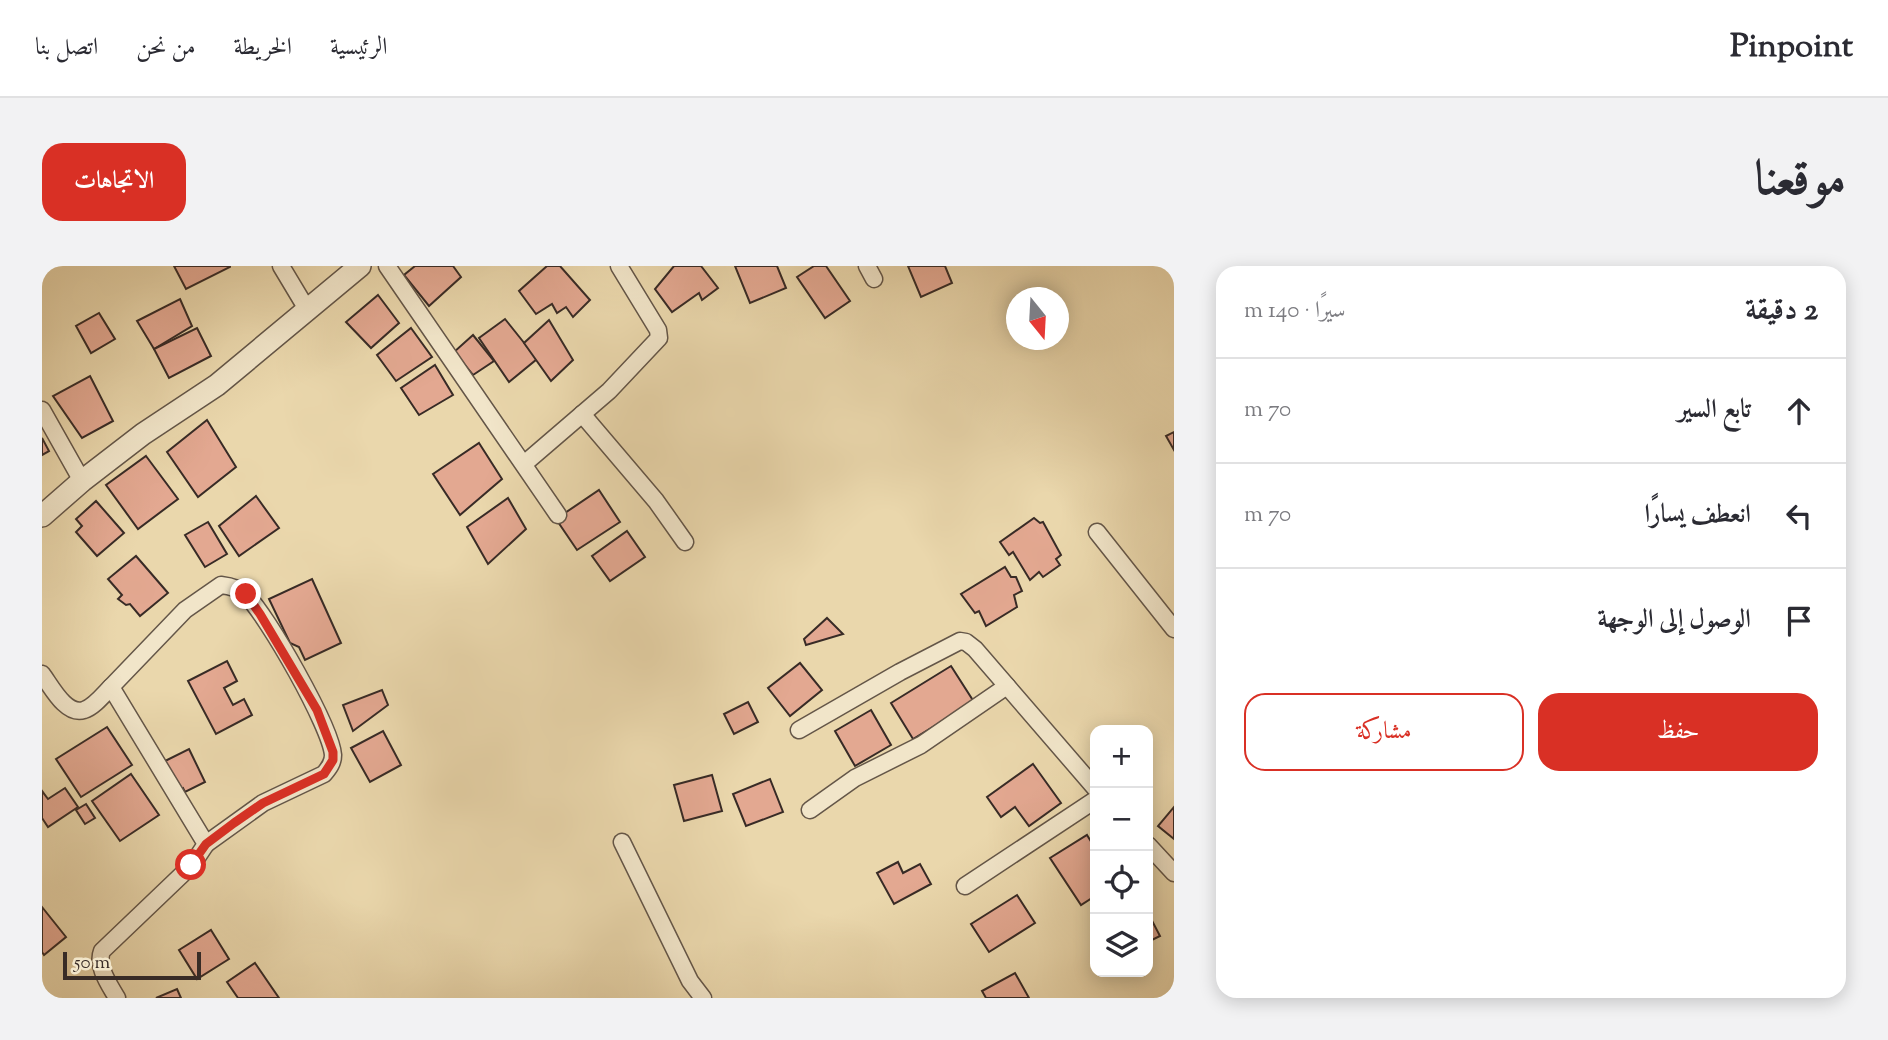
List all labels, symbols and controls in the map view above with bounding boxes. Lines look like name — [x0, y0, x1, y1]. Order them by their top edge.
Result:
text: Pinpoint — [1730, 24, 1853, 72]
text: اتصل بنا — [35, 31, 98, 65]
text: من نحن — [136, 31, 196, 65]
text: الخريطة — [234, 31, 292, 65]
text: الرئيسية — [330, 31, 388, 65]
button: الاتجاهات — [42, 143, 186, 221]
text: موقعنا — [1754, 147, 1846, 217]
north arrow — [1006, 287, 1069, 350]
text: 2 دقيقة — [1745, 290, 1818, 333]
text: سيرًا · 140 m — [1244, 295, 1346, 328]
text: تابع السير — [1678, 392, 1751, 429]
icon: ahead — [1780, 392, 1818, 430]
text: 70 m — [1244, 394, 1291, 427]
text: انعطف يسارًا — [1644, 497, 1751, 534]
icon: left — [1780, 497, 1818, 535]
text: 70 m — [1244, 499, 1291, 532]
route end — [230, 578, 261, 609]
text: الوصول إلى الوجهة — [1597, 602, 1751, 639]
icon: arrive — [1780, 602, 1818, 640]
button: مشاركة — [1244, 693, 1524, 771]
button: حفظ — [1538, 693, 1818, 771]
map controls — [1090, 725, 1153, 977]
button: + — [1090, 725, 1153, 788]
button: − — [1090, 788, 1153, 851]
route start — [175, 849, 206, 880]
button: locate — [1090, 851, 1153, 914]
button: layers — [1090, 914, 1153, 977]
scale bar — [63, 949, 201, 981]
text: 50 m — [74, 950, 110, 977]

